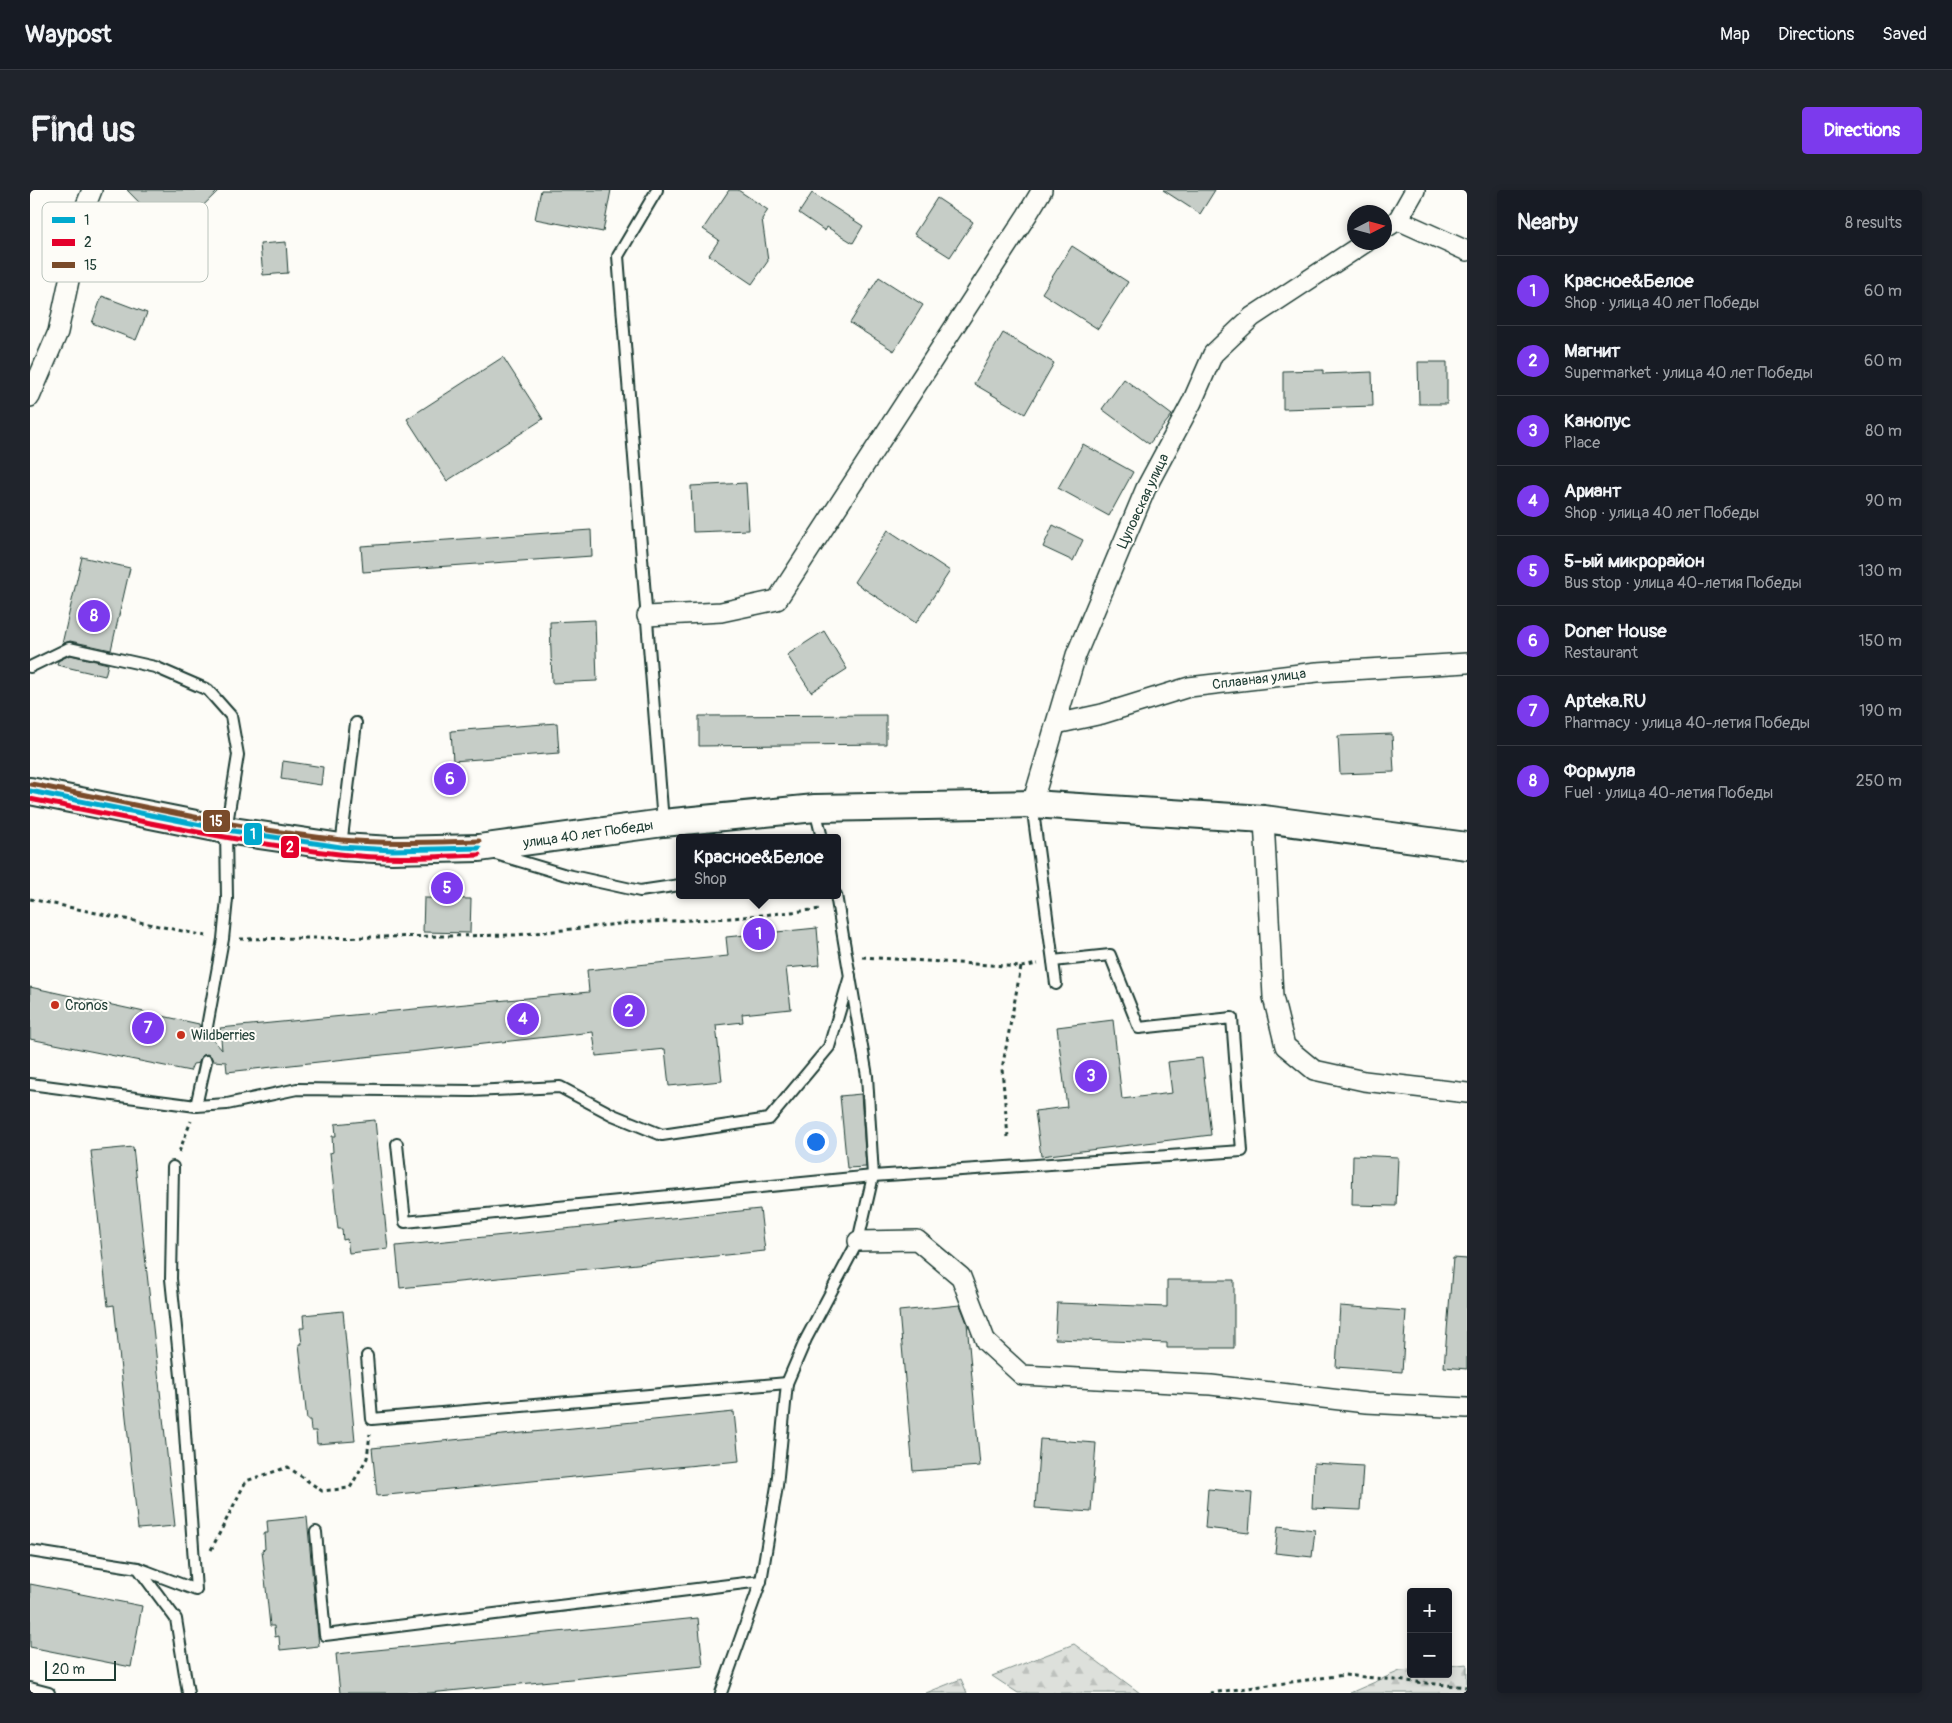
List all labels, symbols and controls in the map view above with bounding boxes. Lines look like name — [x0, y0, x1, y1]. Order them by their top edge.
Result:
text: Waypost — [25, 20, 112, 49]
text: Map — [1720, 23, 1750, 46]
text: Directions — [1778, 23, 1854, 46]
text: Saved — [1882, 23, 1927, 46]
button: Directions — [1802, 107, 1922, 154]
text: Find us — [30, 108, 135, 152]
legend — [42, 202, 208, 282]
north arrow — [1347, 205, 1392, 250]
text: Nearby — [1517, 209, 1578, 236]
text: 1 — [84, 212, 89, 229]
text: 8 results — [1845, 213, 1902, 233]
text: 2 — [84, 234, 92, 251]
text: 15 — [84, 257, 97, 274]
text: Красное&Белое — [1564, 269, 1694, 293]
text: 1 — [1530, 281, 1536, 301]
text: 60 m — [1864, 281, 1902, 301]
text: Shop · улица 40 лет Победы — [1564, 293, 1759, 313]
text: Магнит — [1564, 339, 1620, 363]
text: 2 — [1529, 351, 1537, 371]
text: 60 m — [1864, 351, 1902, 371]
text: Supermarket · улица 40 лет Победы — [1564, 363, 1813, 383]
text: Канопус — [1564, 409, 1631, 433]
text: 3 — [1529, 421, 1537, 441]
text: 80 m — [1865, 421, 1902, 441]
text: Place — [1564, 433, 1600, 453]
street label: Цуповская улица — [1114, 451, 1172, 551]
text: Ариант — [1564, 479, 1622, 503]
text: 4 — [1528, 491, 1538, 511]
text: 90 m — [1865, 491, 1902, 511]
text: Shop · улица 40 лет Победы — [1564, 503, 1759, 523]
text: 5-ый микрорайон — [1564, 549, 1704, 573]
text: 5 — [1529, 561, 1537, 581]
text: 130 m — [1858, 561, 1902, 581]
text: Bus stop · улица 40-летия Победы — [1564, 573, 1802, 593]
pin: 8 — [78, 597, 110, 635]
text: Doner House — [1564, 619, 1667, 643]
text: 6 — [1528, 631, 1538, 651]
text: 150 m — [1858, 631, 1902, 651]
text: Restaurant — [1564, 643, 1638, 663]
street label: Сплавная улица — [1211, 665, 1307, 693]
text: Apteka.RU — [1564, 689, 1646, 713]
text: 7 — [1529, 701, 1537, 721]
text: 190 m — [1859, 701, 1902, 721]
text: Pharmacy · улица 40-летия Победы — [1564, 713, 1810, 733]
text: Формула — [1564, 759, 1635, 783]
pin: 6 — [434, 760, 466, 798]
text: 8 — [1529, 771, 1537, 791]
text: 250 m — [1856, 771, 1902, 791]
text: Fuel · улица 40-летия Победы — [1564, 783, 1773, 803]
line badge: 15 — [202, 809, 231, 833]
text: 15 — [209, 813, 223, 830]
street label: улица 40 лет Победы — [521, 816, 654, 852]
line badge: 1 — [243, 822, 263, 846]
text: 1 — [250, 826, 256, 843]
popup — [676, 834, 841, 899]
line badge: 2 — [280, 835, 300, 859]
text: 2 — [286, 839, 294, 856]
text: Красное&Белое — [694, 845, 823, 869]
pin: 5 — [431, 869, 463, 907]
text: Shop — [694, 869, 727, 889]
pin: 1 — [743, 915, 775, 953]
pin: 2 — [613, 992, 645, 1030]
place label: Cronos — [65, 997, 108, 1014]
marker: Cronos — [49, 999, 61, 1011]
pin: 4 — [507, 1000, 539, 1038]
pin: 7 — [132, 1009, 164, 1047]
place label: Wildberries — [191, 1027, 256, 1044]
marker: Wildberries — [175, 1029, 187, 1041]
pin: 3 — [1075, 1057, 1107, 1095]
your location — [803, 1129, 829, 1155]
map controls — [1407, 1588, 1452, 1678]
button: + — [1407, 1588, 1452, 1633]
button: − — [1407, 1633, 1452, 1678]
scale bar — [45, 1658, 116, 1681]
text: 20 m — [52, 1661, 85, 1678]

